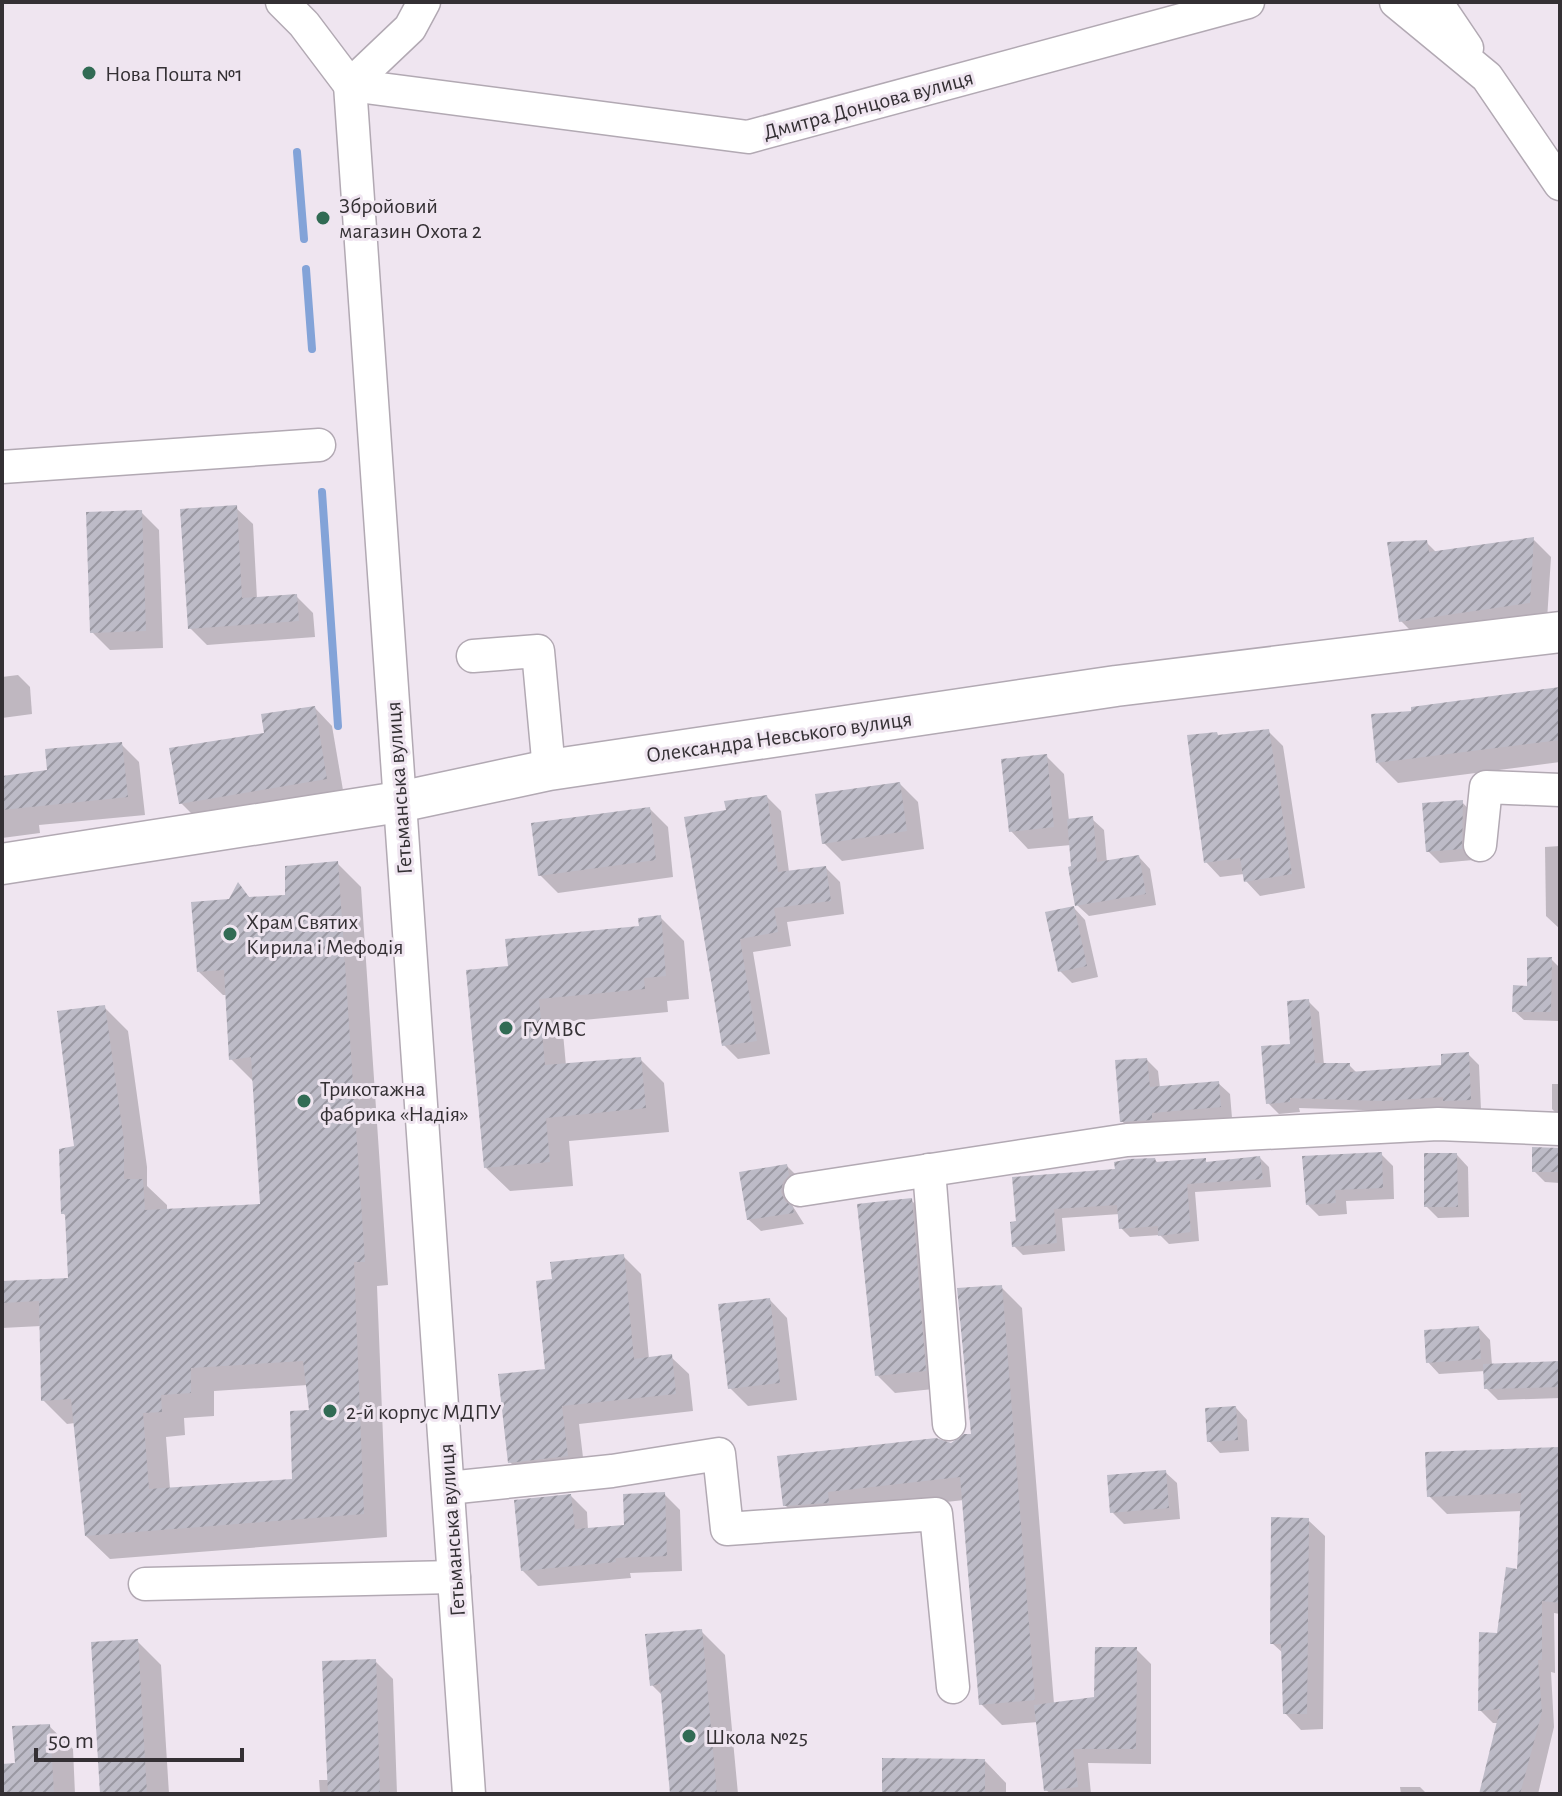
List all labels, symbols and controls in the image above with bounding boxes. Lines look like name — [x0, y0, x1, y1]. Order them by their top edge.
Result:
place label: Нова Пошта №1 — [105, 63, 243, 85]
marker: Нова Пошта №1 — [80, 64, 98, 82]
street label: Дмитра Донцова вулиця — [761, 66, 976, 144]
place label: Збройовий магазин Охота 2 — [339, 195, 482, 242]
marker: Збройовий магазин Охота 2 — [314, 209, 332, 227]
street label: Гетьманська вулиця — [382, 701, 416, 875]
street label: Олександра Невського вулиця — [645, 707, 914, 767]
place label: Храм Святих Кирила і Мефодія — [246, 911, 403, 958]
marker: Храм Святих Кирила і Мефодія — [221, 925, 239, 943]
place label: ГУМВС — [522, 1018, 586, 1040]
marker: ГУМВС — [497, 1019, 515, 1037]
place label: Трикотажна фабрика «Надія» — [320, 1078, 469, 1125]
marker: Трикотажна фабрика «Надія» — [295, 1092, 313, 1110]
place label: 2-й корпус МДПУ — [346, 1401, 502, 1423]
marker: 2-й корпус МДПУ — [321, 1402, 339, 1420]
street label: Гетьманська вулиця — [435, 1443, 469, 1617]
scale bar — [36, 1712, 242, 1762]
place label: Школа №25 — [705, 1726, 808, 1748]
marker: Школа №25 — [680, 1727, 698, 1745]
text: 50 m — [48, 1729, 94, 1753]

